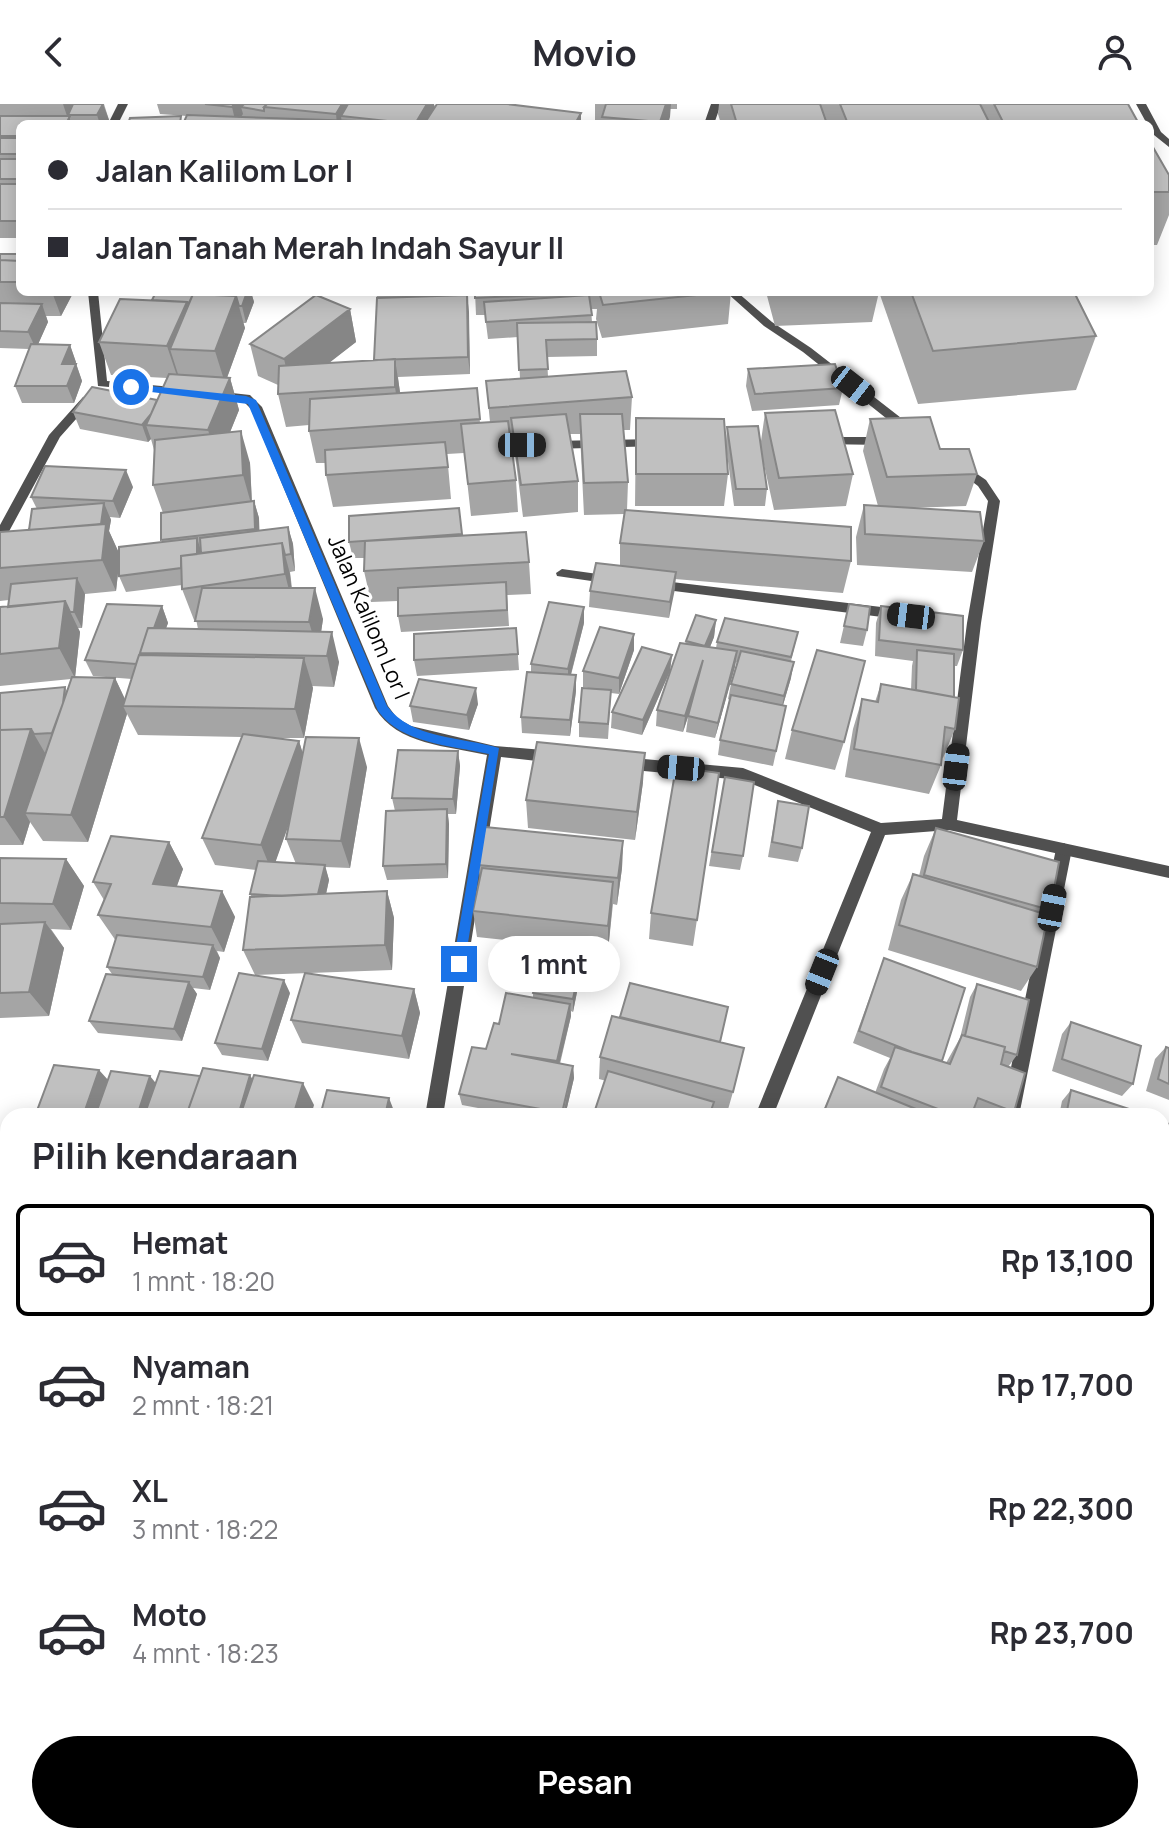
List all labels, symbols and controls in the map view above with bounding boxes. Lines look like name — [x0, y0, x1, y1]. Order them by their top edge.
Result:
text: Movio — [532, 28, 637, 77]
icon: back — [32, 30, 76, 74]
icon: person — [1093, 30, 1137, 74]
text: Jalan Kalilom Lor I — [96, 150, 353, 191]
text: Jalan Tanah Merah Indah Sayur II — [96, 227, 564, 268]
car — [827, 362, 879, 410]
route start — [113, 369, 149, 405]
car — [498, 433, 546, 457]
street label: Jalan Kalilom Lor I — [321, 530, 417, 704]
car — [886, 601, 936, 631]
car — [941, 742, 971, 792]
car — [656, 754, 706, 782]
car — [1036, 882, 1068, 934]
callout: 1 mnt — [487, 936, 619, 992]
car — [802, 945, 842, 999]
route end — [441, 946, 477, 982]
text: 1 mnt — [520, 946, 588, 982]
text: Pilih kendaraan — [32, 1131, 298, 1180]
text: Hemat — [132, 1222, 229, 1263]
icon: car — [36, 1224, 108, 1296]
text: Rp 13,100 — [1001, 1240, 1134, 1281]
text: 1 mnt · 18:20 — [132, 1263, 275, 1299]
text: Nyaman — [132, 1346, 250, 1387]
icon: car — [36, 1348, 108, 1420]
text: Rp 17,700 — [996, 1364, 1134, 1405]
text: 2 mnt · 18:21 — [132, 1387, 274, 1423]
text: XL — [132, 1470, 168, 1511]
icon: car — [36, 1472, 108, 1544]
text: Rp 22,300 — [988, 1488, 1134, 1529]
text: 3 mnt · 18:22 — [132, 1511, 278, 1547]
text: Moto — [132, 1594, 207, 1635]
icon: car — [36, 1596, 108, 1668]
text: Rp 23,700 — [990, 1612, 1134, 1653]
text: 4 mnt · 18:23 — [132, 1635, 279, 1671]
button: Pesan — [32, 1736, 1138, 1828]

